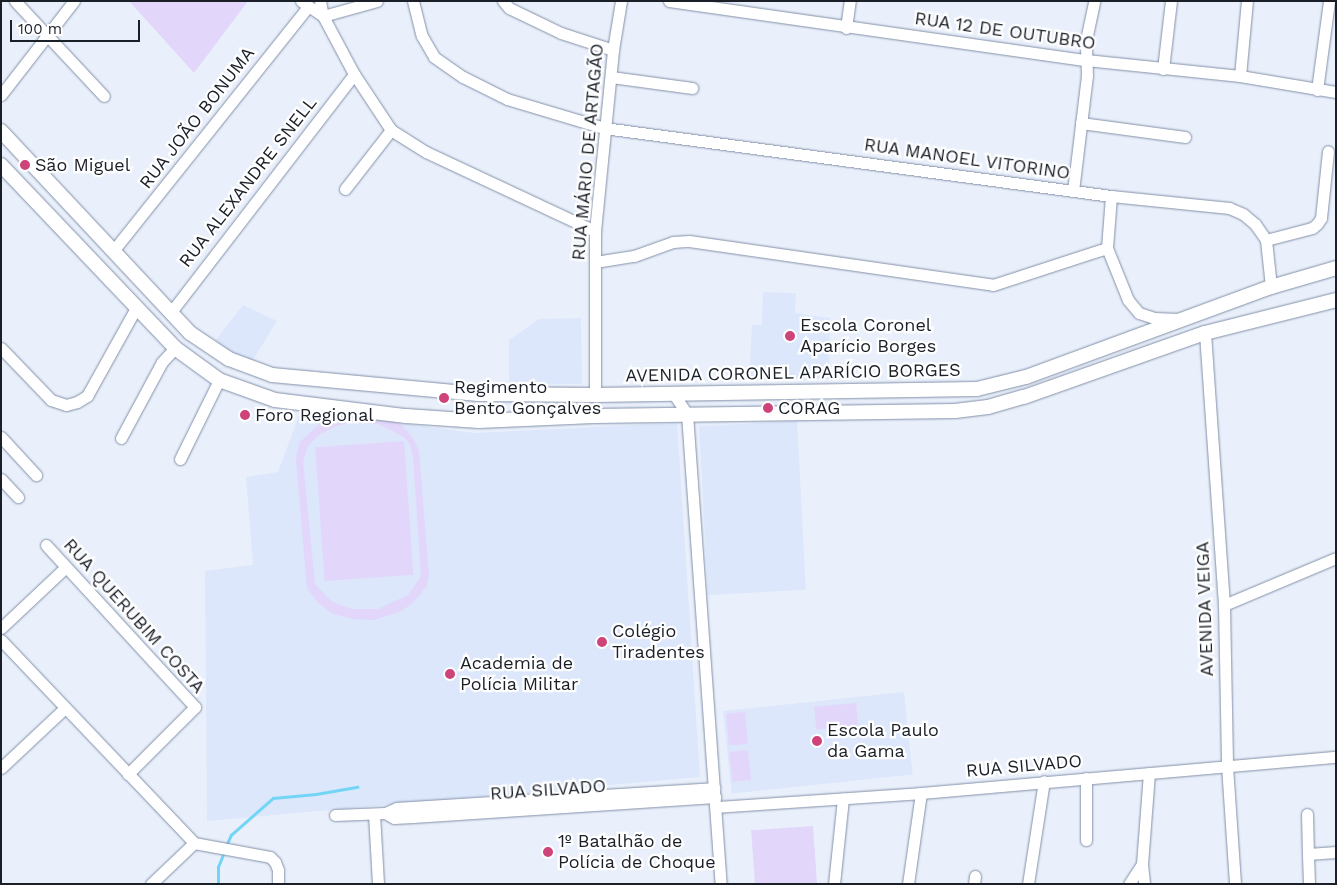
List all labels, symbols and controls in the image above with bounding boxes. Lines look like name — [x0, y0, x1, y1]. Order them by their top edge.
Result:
street label: RUA 12 DE OUTUBRO — [913, 8, 1097, 54]
scale bar — [12, 10, 142, 42]
text: 100 m — [18, 20, 62, 38]
street label: RUA JOÃO BONUMA — [135, 42, 259, 194]
street label: RUA MÁRIO DE ARTAGÃO — [568, 42, 608, 262]
street label: RUA ALEXANDRE SNELL — [174, 92, 322, 272]
street label: RUA MANOEL VITORINO — [862, 134, 1072, 184]
place label: São Miguel — [35, 154, 130, 176]
marker: São Miguel — [19, 159, 31, 171]
place label: Escola Coronel Aparício Borges — [800, 315, 936, 358]
marker: Escola Coronel Aparício Borges — [784, 330, 796, 342]
street label: AVENIDA CORONEL APARÍCIO BORGES — [624, 359, 962, 387]
place label: Regimento Bento Gonçalves — [454, 377, 601, 419]
marker: Regimento Bento Gonçalves — [438, 392, 450, 404]
place label: CORAG — [778, 397, 840, 419]
marker: CORAG — [762, 402, 774, 414]
place label: Foro Regional — [255, 404, 374, 426]
marker: Foro Regional — [239, 409, 251, 421]
street label: RUA QUERUBIM COSTA — [59, 534, 209, 698]
street label: AVENIDA VEIGA — [1192, 540, 1218, 678]
place label: Colégio Tiradentes — [612, 621, 705, 664]
marker: Colégio Tiradentes — [596, 636, 608, 648]
place label: Academia de Polícia Militar — [460, 653, 579, 696]
marker: Academia de Polícia Militar — [444, 668, 456, 680]
place label: Escola Paulo da Gama — [827, 720, 939, 762]
marker: Escola Paulo da Gama — [811, 735, 823, 747]
street label: RUA SILVADO — [965, 750, 1083, 782]
street label: RUA SILVADO — [489, 775, 607, 805]
place label: 1º Batalhão de Polícia de Choque — [558, 831, 716, 874]
marker: 1º Batalhão de Polícia de Choque — [542, 846, 554, 858]

